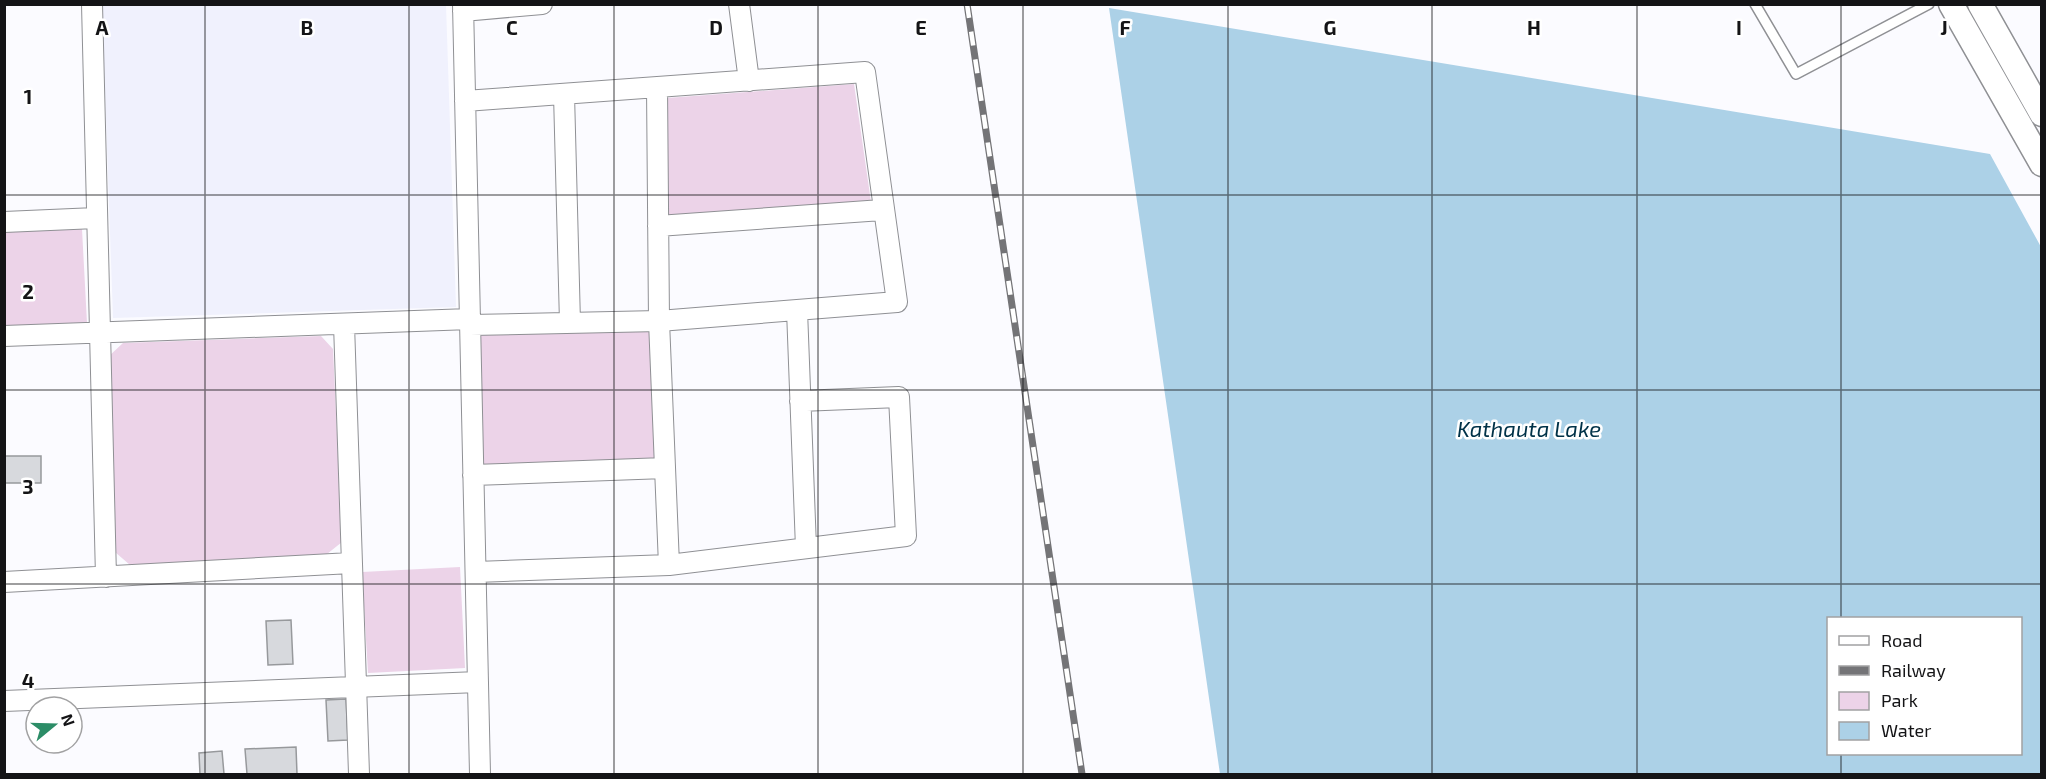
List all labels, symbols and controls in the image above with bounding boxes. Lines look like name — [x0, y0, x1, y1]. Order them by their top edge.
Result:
text: A — [95, 15, 109, 39]
text: B — [301, 15, 313, 39]
text: C — [506, 15, 518, 39]
text: D — [709, 15, 723, 39]
text: E — [915, 15, 927, 39]
text: F — [1119, 15, 1131, 39]
text: G — [1324, 15, 1336, 39]
text: H — [1527, 15, 1541, 39]
text: I — [1736, 15, 1742, 39]
text: J — [1940, 15, 1948, 39]
text: 1 — [24, 84, 32, 108]
text: 2 — [22, 279, 34, 303]
water label: Kathauta Lake — [1457, 415, 1601, 441]
text: 3 — [22, 474, 34, 498]
legend — [1827, 617, 2022, 755]
text: Road — [1881, 629, 1922, 651]
text: Railway — [1881, 659, 1946, 681]
text: 4 — [22, 668, 35, 692]
text: Park — [1881, 689, 1918, 711]
north arrow — [24, 695, 84, 755]
text: N — [58, 711, 80, 729]
text: Water — [1881, 719, 1931, 741]

